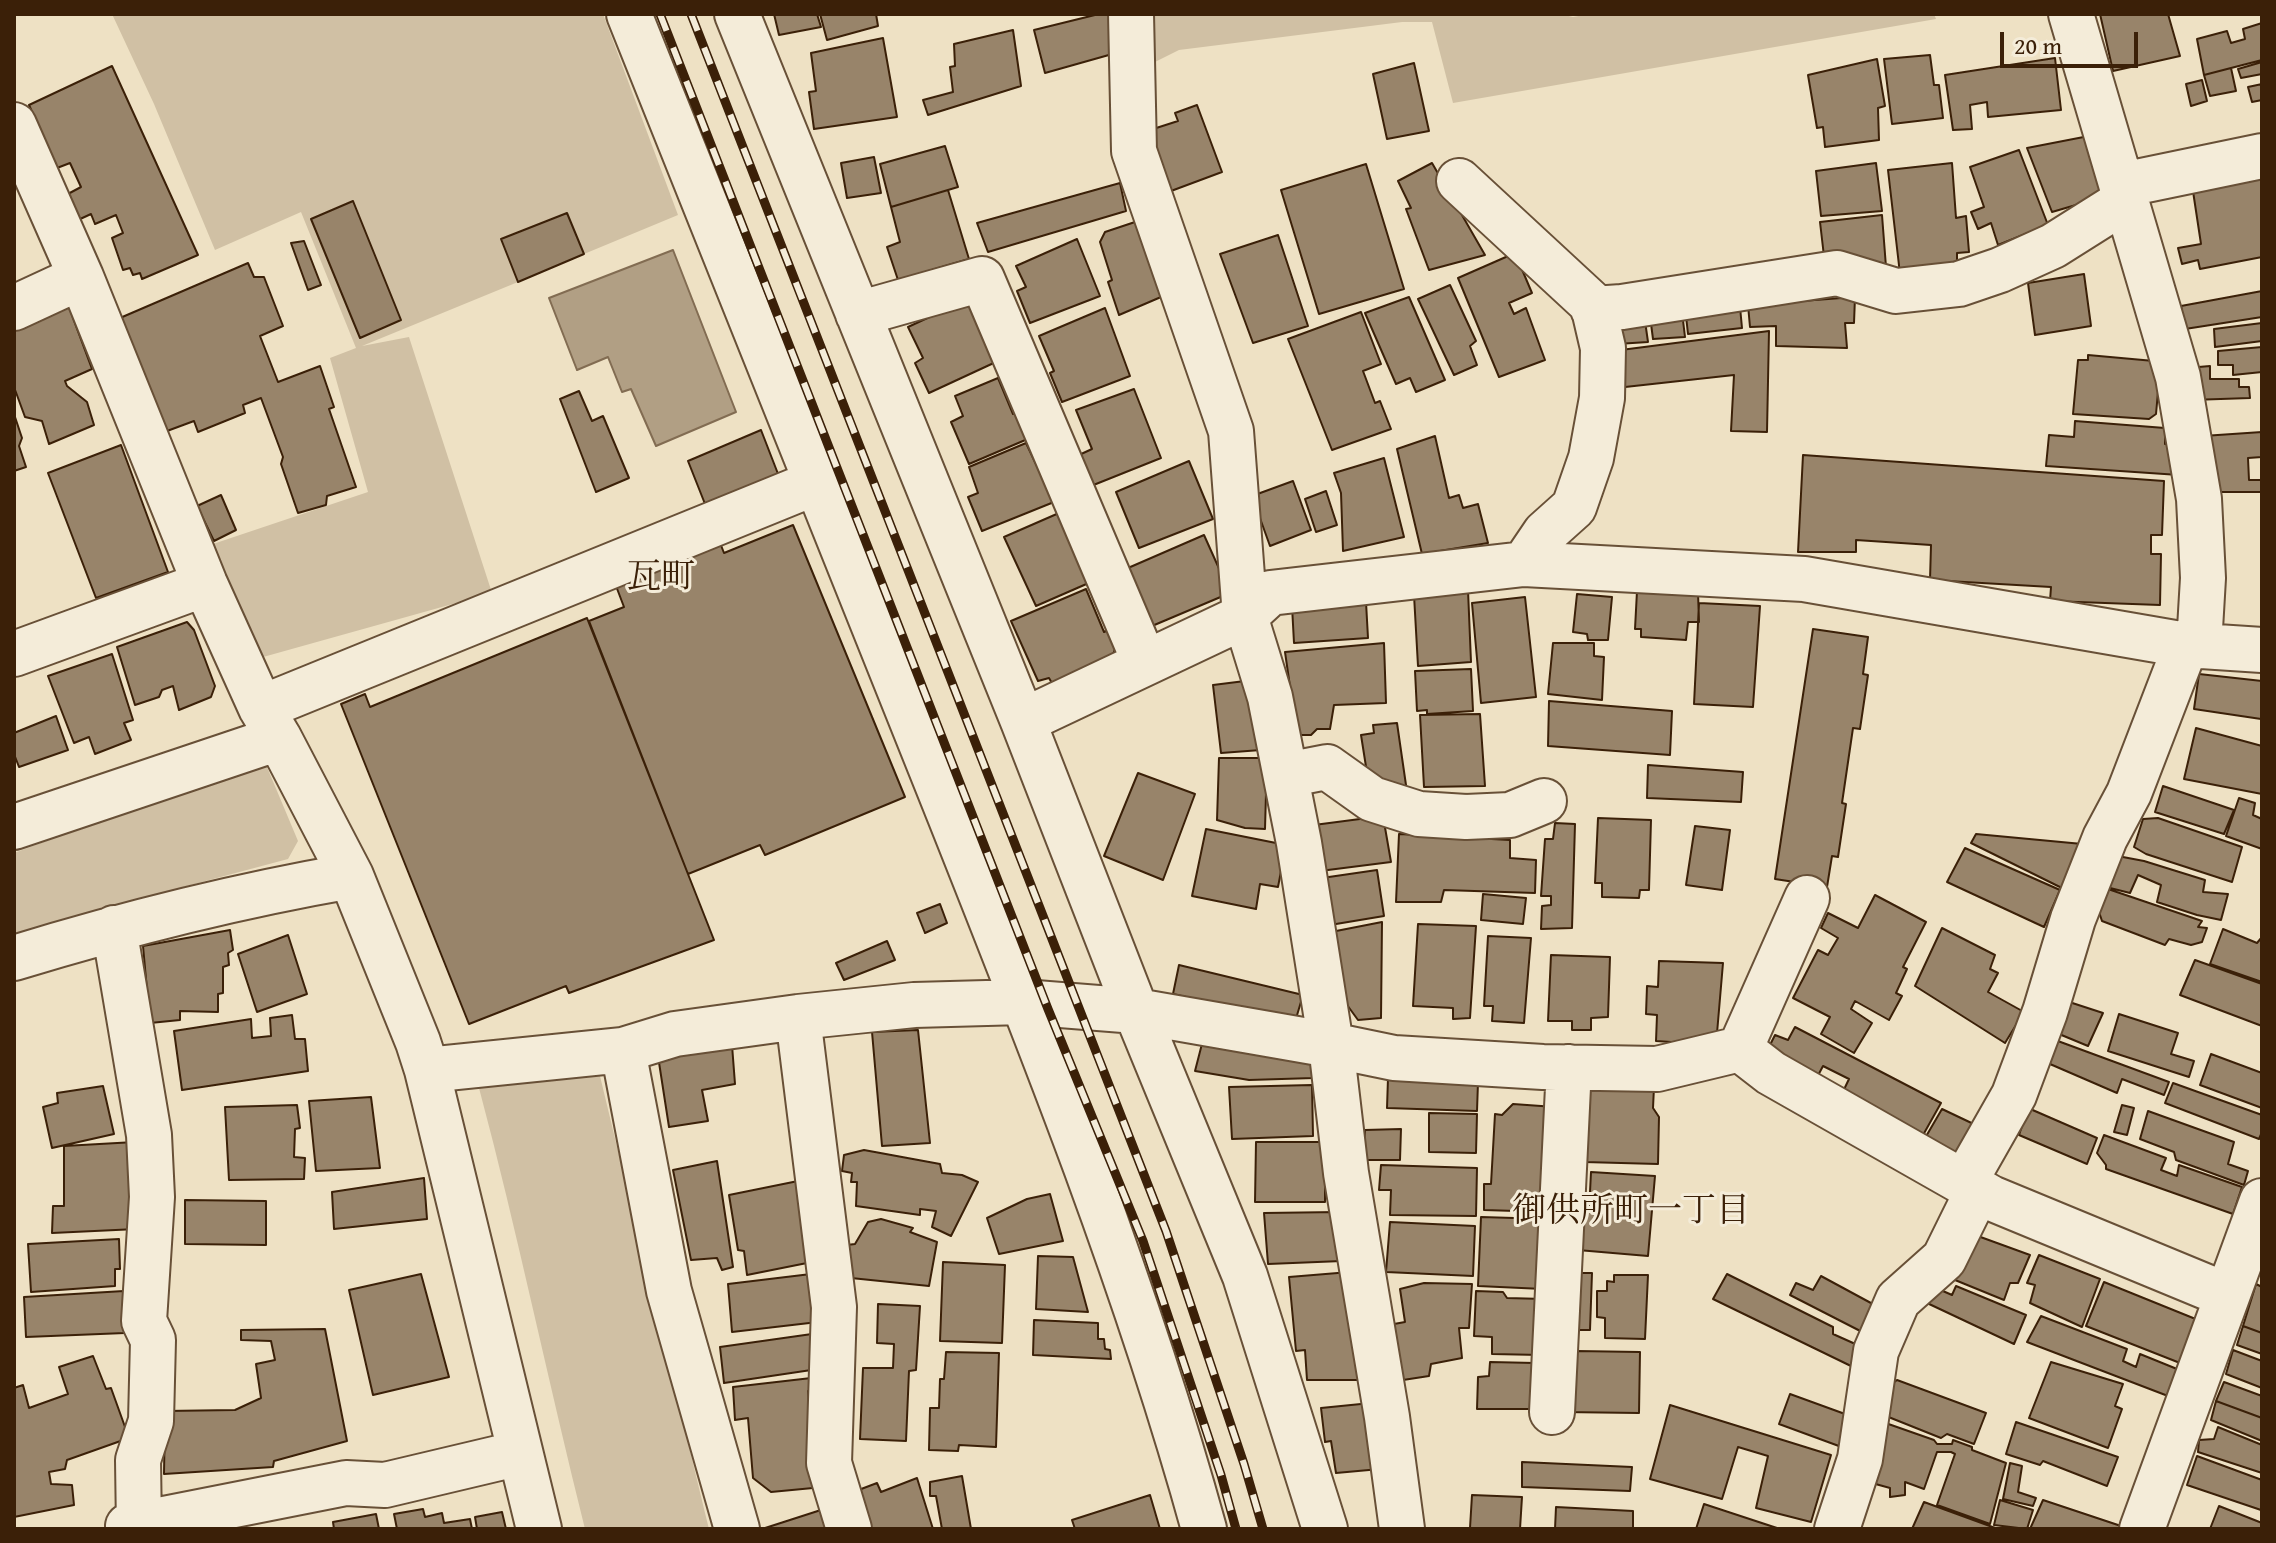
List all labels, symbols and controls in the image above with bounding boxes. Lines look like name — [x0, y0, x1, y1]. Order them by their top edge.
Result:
scale bar — [2004, 16, 2142, 66]
text: 20 m — [2014, 28, 2062, 63]
district label: 瓦町 — [627, 558, 695, 598]
district label: 御供所町一丁目 — [1512, 1192, 1750, 1232]

